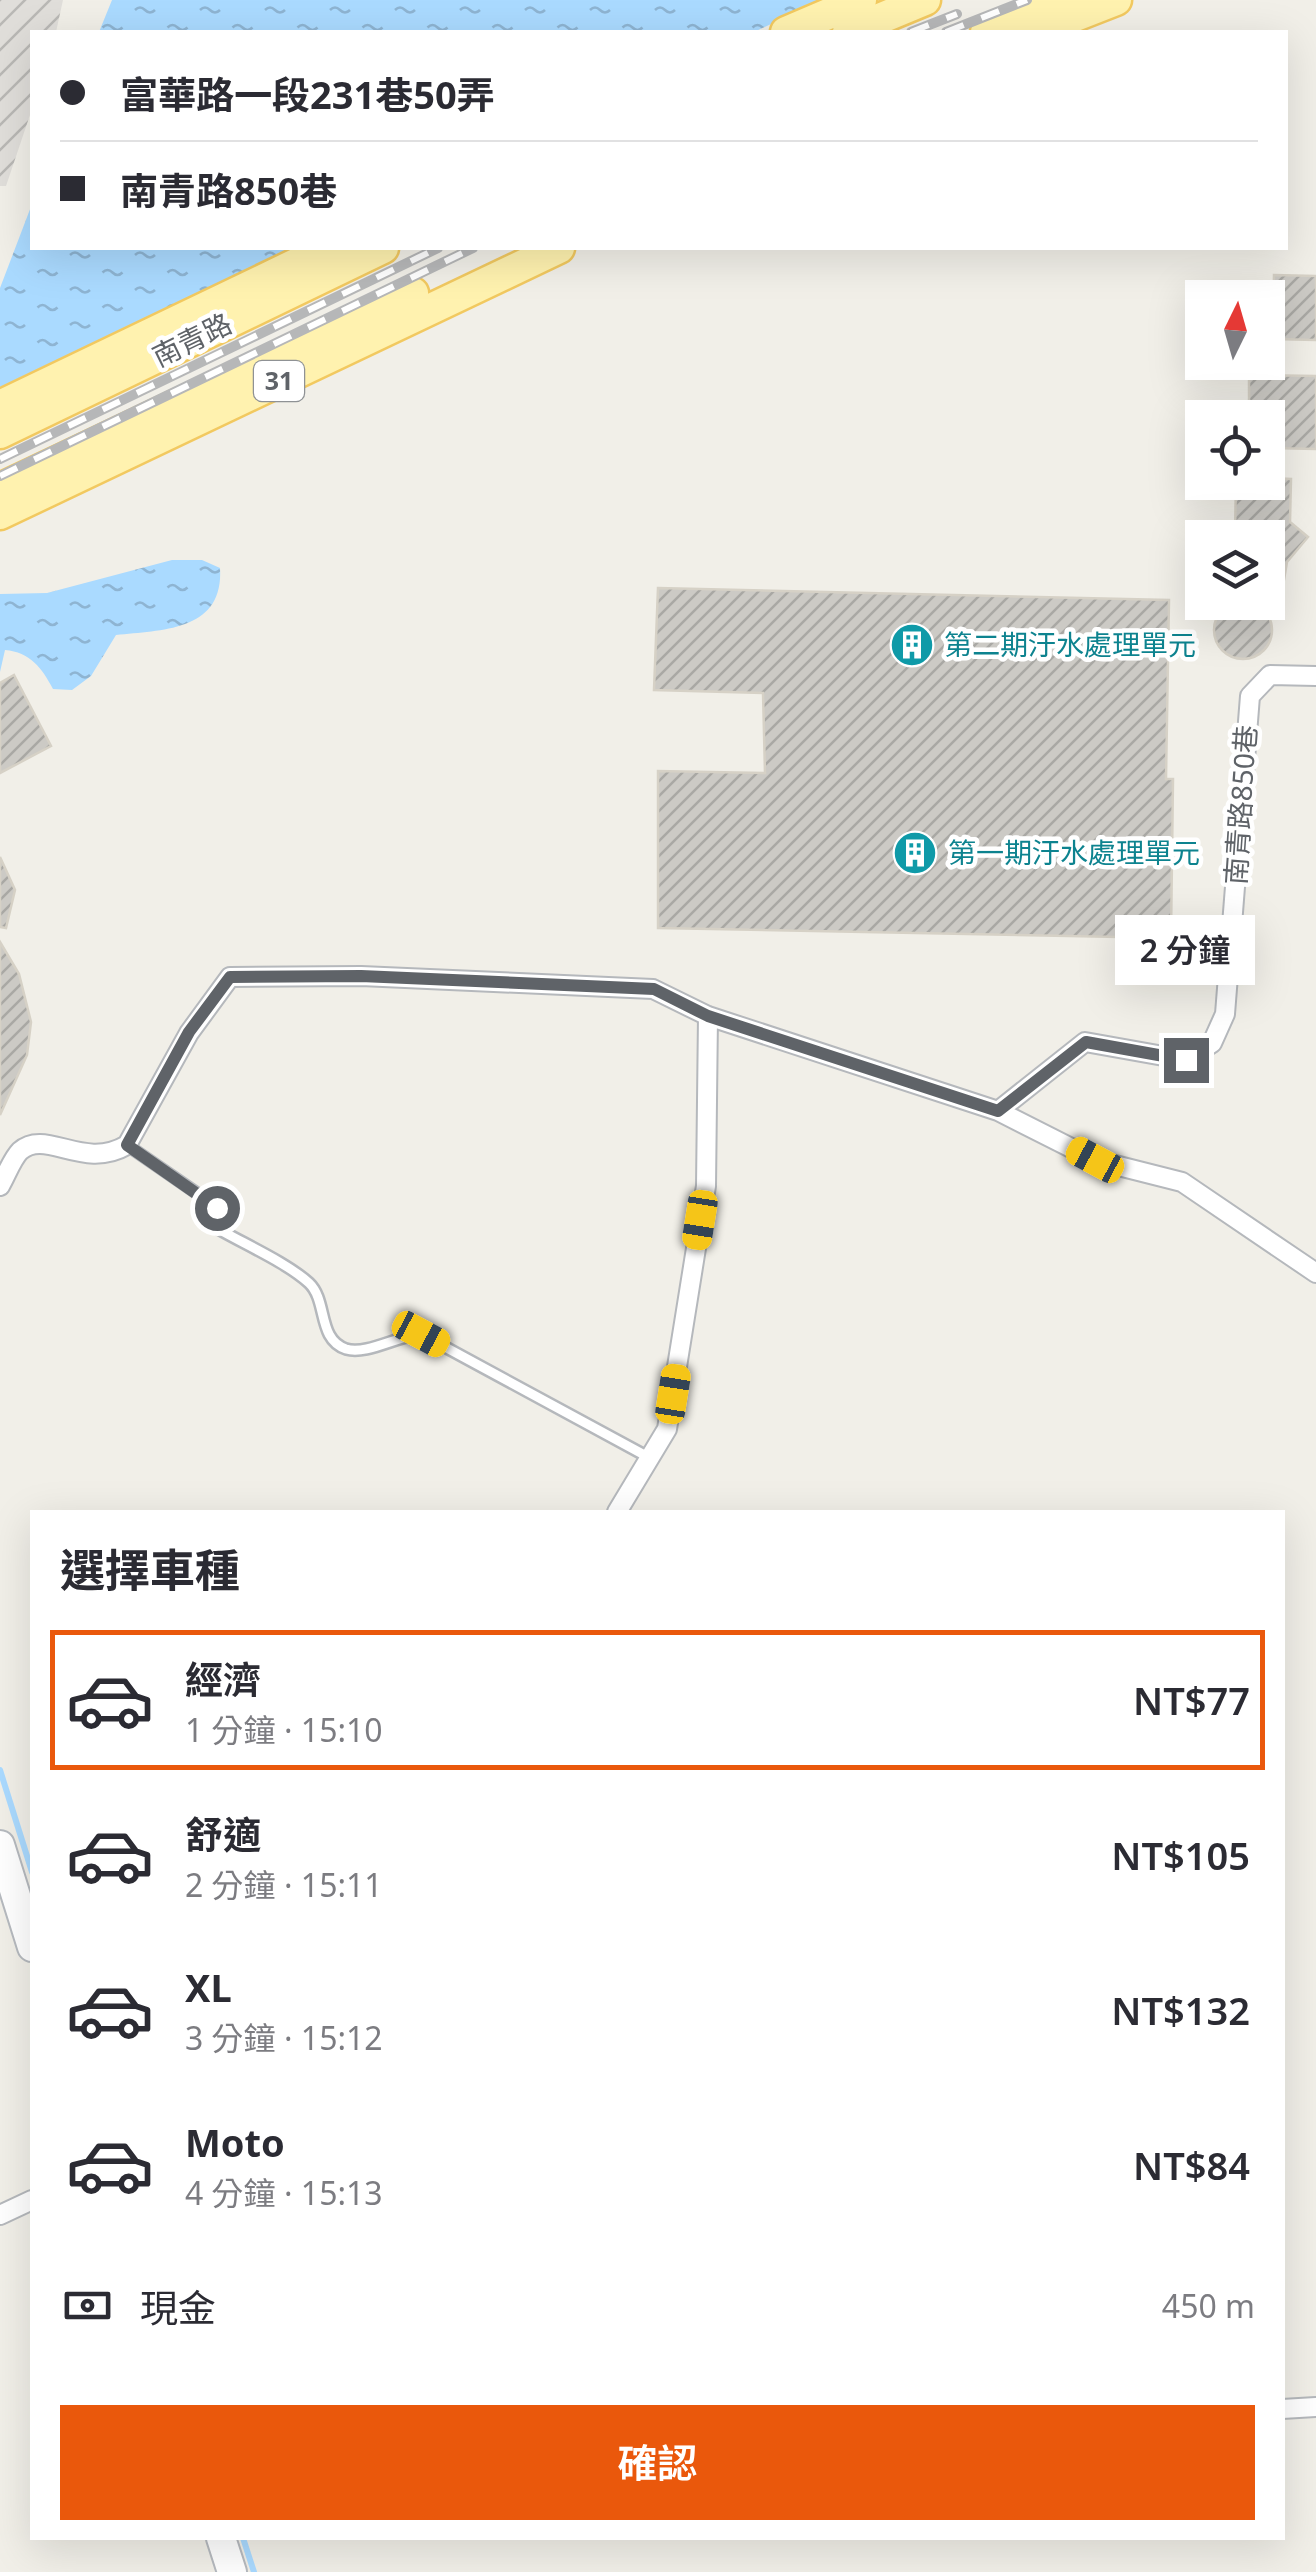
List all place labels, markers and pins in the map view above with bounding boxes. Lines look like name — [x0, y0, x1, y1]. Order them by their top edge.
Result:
building icon: 第二期汙水處理單元 — [889, 622, 935, 668]
place label: 第二期汙水處理單元 — [944, 625, 1196, 663]
building icon: 第一期汙水處理單元 — [892, 830, 938, 876]
place label: 第一期汙水處理單元 — [948, 833, 1200, 871]

